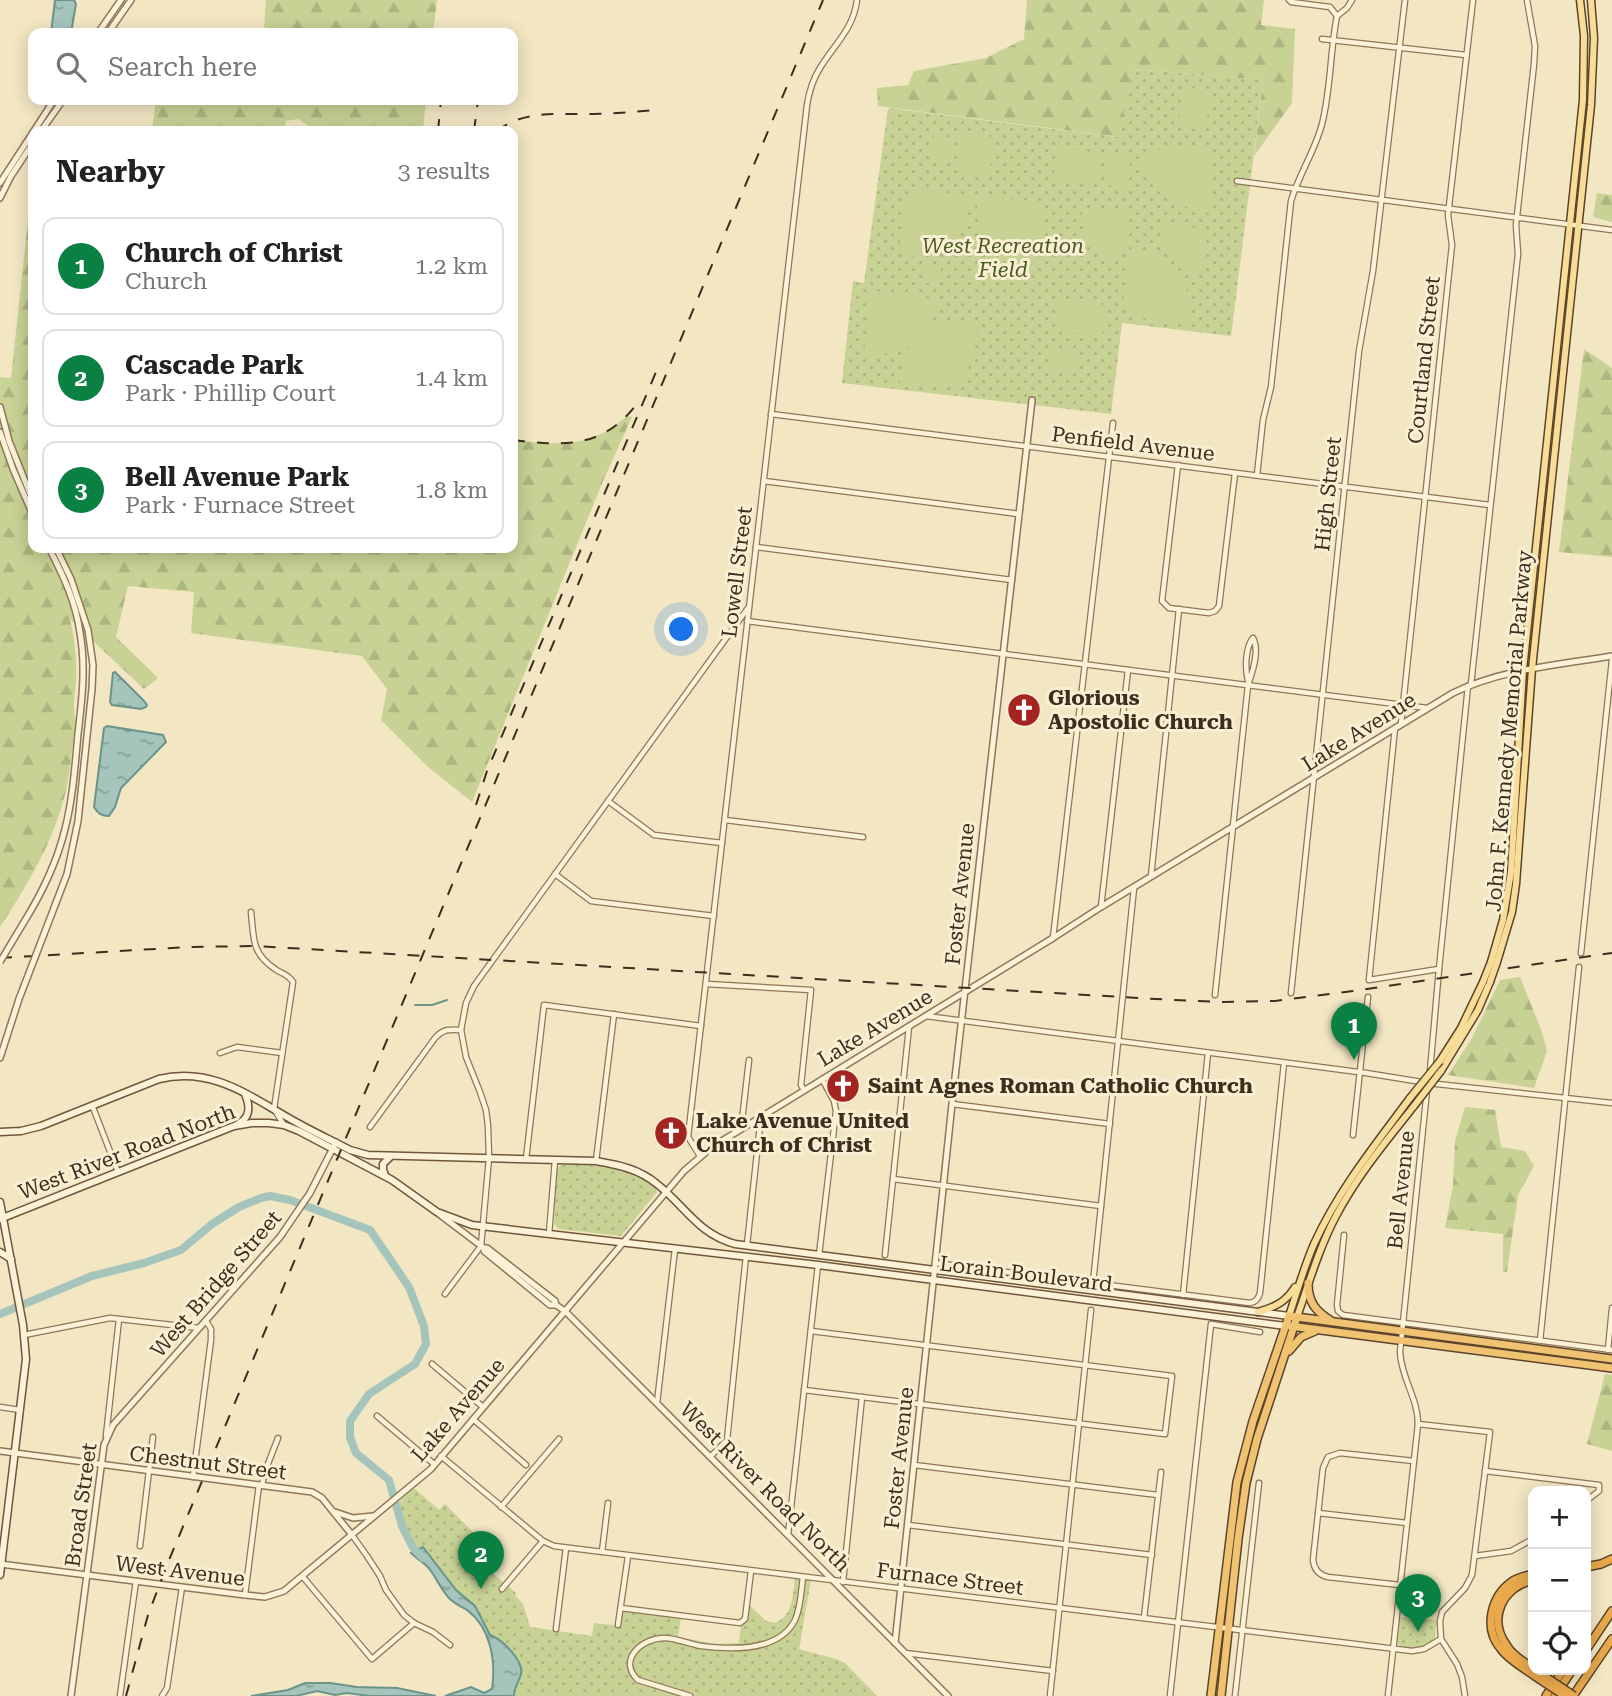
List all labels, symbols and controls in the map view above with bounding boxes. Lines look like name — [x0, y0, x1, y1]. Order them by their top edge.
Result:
search box — [28, 28, 518, 105]
icon: search — [52, 48, 90, 86]
text: Search here — [108, 52, 257, 82]
text: Nearby — [56, 154, 165, 189]
text: 3 results — [398, 158, 490, 185]
park label: West Recreation Field — [922, 234, 1084, 282]
text: Church of Christ — [125, 238, 343, 268]
text: 1 — [75, 253, 87, 280]
text: 1.2 km — [415, 253, 488, 280]
text: Church — [125, 268, 207, 295]
street label: Courtland Street — [1403, 275, 1445, 445]
text: Cascade Park — [125, 350, 304, 380]
text: 2 — [75, 365, 87, 392]
text: 1.4 km — [415, 365, 488, 392]
text: Park · Phillip Court — [125, 380, 336, 407]
street label: Penfield Avenue — [1050, 422, 1216, 466]
street label: High Street — [1310, 435, 1346, 553]
text: Bell Avenue Park — [125, 462, 349, 492]
text: 3 — [75, 477, 87, 504]
text: 1.8 km — [415, 477, 488, 504]
text: Park · Furnace Street — [125, 492, 355, 519]
street label: Lowell Street — [717, 505, 757, 639]
street label: John F. Kennedy Memorial Parkway — [1481, 549, 1537, 913]
your location — [664, 612, 698, 646]
place label: Glorious Apostolic Church — [1048, 686, 1233, 734]
street label: Lake Avenue — [1298, 688, 1420, 776]
church icon: Glorious Apostolic Church — [1005, 691, 1043, 729]
street label: Foster Avenue — [941, 822, 979, 966]
street label: Lake Avenue — [813, 984, 937, 1072]
pin: 1 — [1331, 1002, 1377, 1060]
church icon: Saint Agnes Roman Catholic Church — [824, 1067, 862, 1105]
place label: Saint Agnes Roman Catholic Church — [868, 1074, 1253, 1098]
street label: West River Road North — [15, 1099, 239, 1204]
place label: Lake Avenue United Church of Christ — [696, 1109, 909, 1157]
church icon: Lake Avenue United Church of Christ — [652, 1114, 690, 1152]
street label: Bell Avenue — [1383, 1130, 1419, 1250]
street label: West Bridge Street — [146, 1206, 286, 1362]
street label: Lorain Boulevard — [938, 1251, 1115, 1297]
street label: Lake Avenue — [406, 1353, 510, 1467]
street label: Foster Avenue — [880, 1386, 918, 1530]
street label: West River Road North — [675, 1397, 855, 1577]
street label: Broad Street — [60, 1441, 102, 1569]
street label: Chestnut Street — [128, 1441, 288, 1485]
map controls — [1528, 1486, 1591, 1675]
button: + — [1528, 1486, 1591, 1549]
pin: 2 — [458, 1531, 504, 1589]
button: − — [1528, 1549, 1591, 1612]
street label: West Avenue — [114, 1551, 246, 1591]
street label: Furnace Street — [875, 1558, 1025, 1600]
pin: 3 — [1395, 1574, 1441, 1632]
button: locate — [1528, 1612, 1591, 1675]

